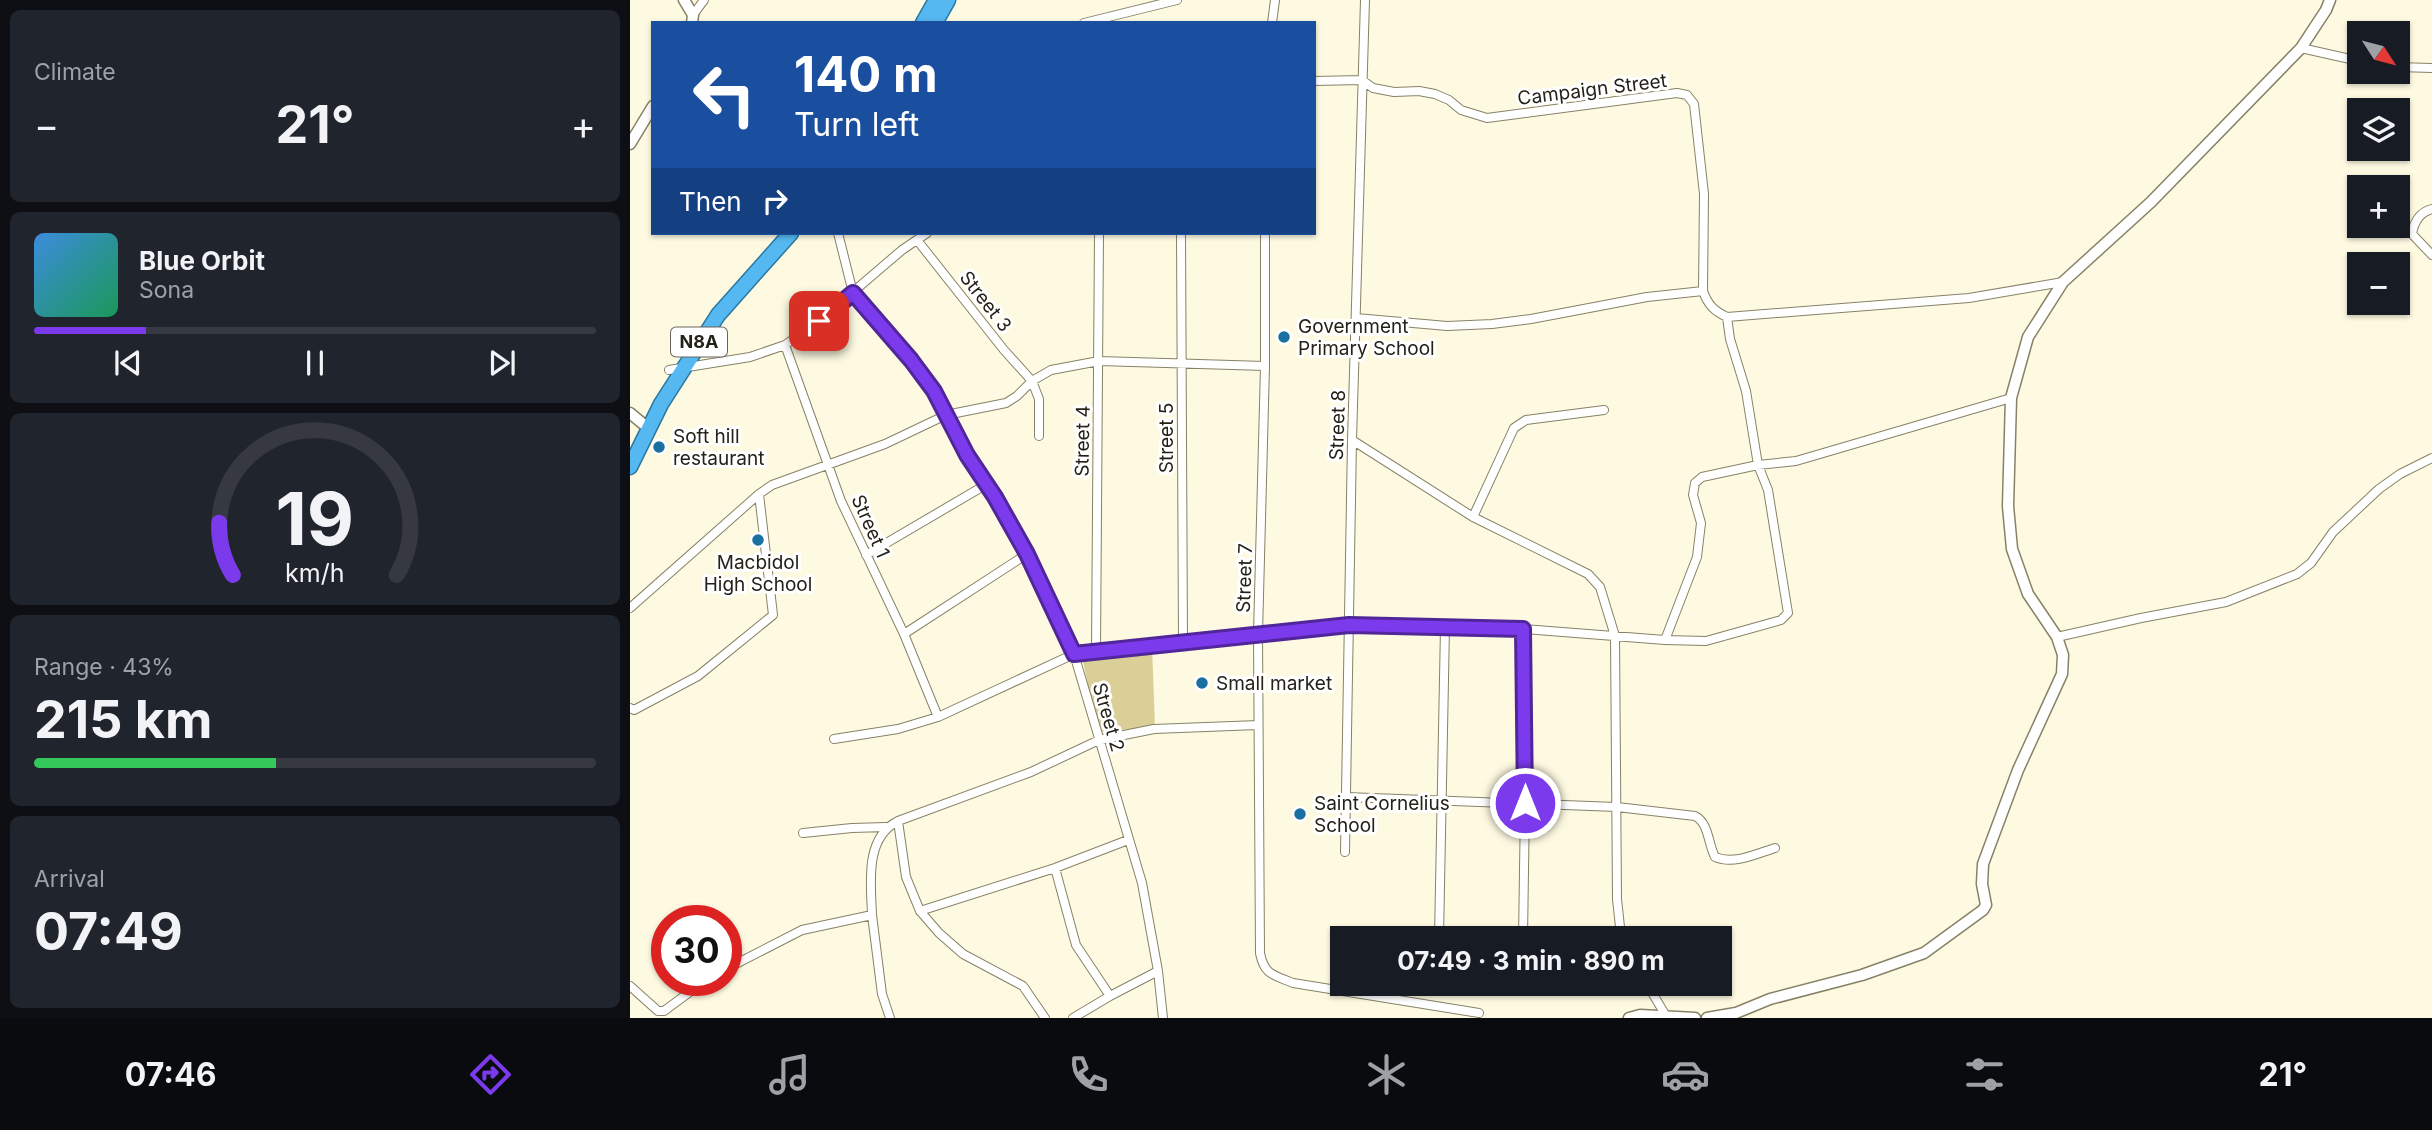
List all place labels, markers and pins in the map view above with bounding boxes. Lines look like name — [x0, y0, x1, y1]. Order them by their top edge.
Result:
pin — [789, 291, 849, 351]
place label: Government Primary School — [1298, 315, 1435, 360]
marker: Government Primary School — [1276, 329, 1292, 345]
place label: Soft hill restaurant — [673, 425, 764, 470]
marker: Soft hill restaurant — [651, 439, 667, 455]
marker: Macbidol High School — [750, 532, 766, 548]
place label: Macbidol High School — [704, 551, 812, 596]
place label: Small market — [1216, 672, 1332, 695]
marker: Small market — [1194, 675, 1210, 691]
place label: Saint Cornelius School — [1314, 792, 1450, 837]
marker: Saint Cornelius School — [1292, 806, 1308, 822]

